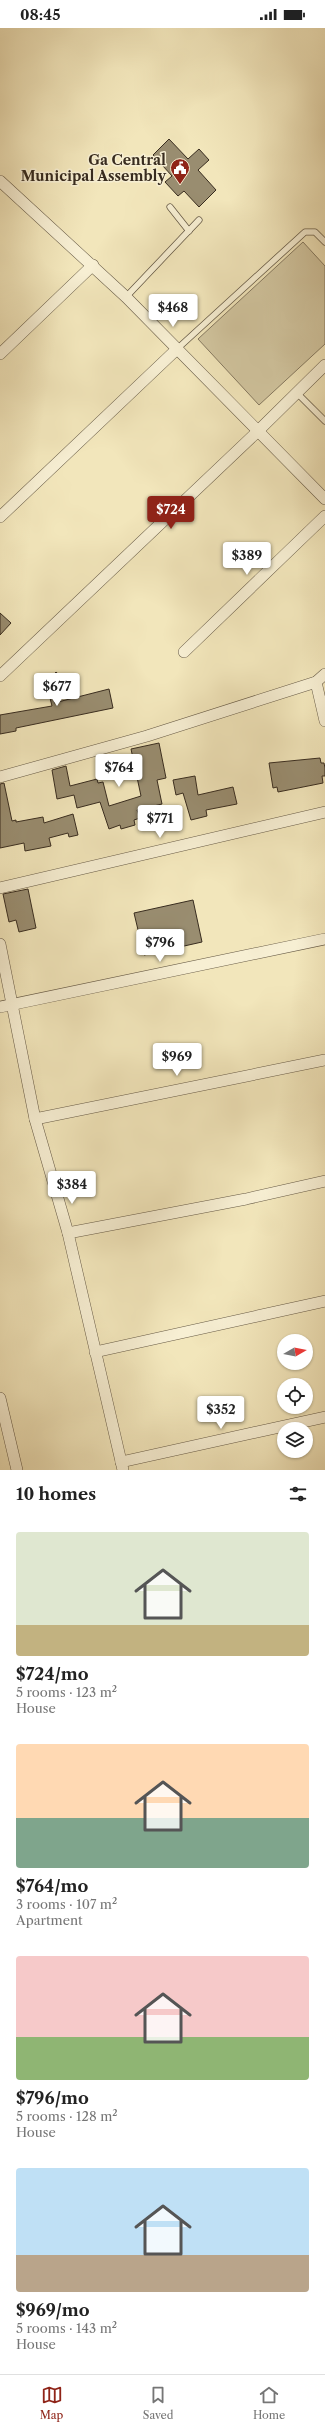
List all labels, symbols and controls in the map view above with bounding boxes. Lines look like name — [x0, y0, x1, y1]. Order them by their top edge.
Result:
text: 08:45 — [20, 5, 60, 24]
place label: Ga Central Municipal Assembly — [21, 151, 166, 185]
public building icon: Ga Central Municipal Assembly — [169, 157, 191, 185]
pin: $468 — [149, 294, 197, 328]
text: $468 — [158, 299, 188, 315]
pin: $724 — [147, 496, 195, 530]
text: $724 — [156, 501, 186, 517]
pin: $389 — [223, 542, 271, 576]
text: $389 — [232, 547, 262, 563]
pin: $677 — [33, 673, 81, 707]
text: $677 — [43, 678, 71, 694]
pin: $764 — [95, 754, 143, 788]
text: $764 — [104, 759, 134, 775]
pin: $771 — [136, 805, 184, 839]
text: $771 — [147, 810, 173, 826]
pin: $796 — [136, 929, 184, 963]
text: $796 — [145, 934, 175, 950]
pin: $969 — [153, 1043, 201, 1077]
text: $969 — [162, 1048, 192, 1064]
pin: $384 — [48, 1171, 96, 1205]
text: $384 — [57, 1176, 87, 1192]
north arrow — [277, 1334, 313, 1370]
map controls — [277, 1334, 313, 1458]
button: locate — [277, 1378, 313, 1414]
pin: $352 — [197, 1396, 245, 1430]
text: $352 — [206, 1401, 236, 1417]
button: layers — [277, 1422, 313, 1458]
icon: filters — [287, 1483, 309, 1505]
text: 10 homes — [16, 1484, 96, 1504]
icon: home — [127, 1558, 199, 1630]
text: $724/mo — [16, 1664, 89, 1684]
text: 5 rooms · 123 m² — [16, 1684, 117, 1700]
text: House — [16, 1700, 56, 1716]
icon: home — [127, 1770, 199, 1842]
text: $764/mo — [16, 1876, 88, 1896]
text: 3 rooms · 107 m² — [16, 1896, 117, 1912]
text: Apartment — [16, 1912, 83, 1928]
icon: home — [127, 1982, 199, 2054]
text: $796/mo — [16, 2088, 89, 2108]
text: 5 rooms · 128 m² — [16, 2108, 118, 2124]
text: House — [16, 2124, 56, 2140]
icon: home — [127, 2194, 199, 2266]
text: $969/mo — [16, 2300, 90, 2320]
text: 5 rooms · 143 m² — [16, 2320, 117, 2336]
text: House — [16, 2336, 56, 2352]
tab: Map — [40, 2384, 63, 2422]
tab: Saved — [143, 2384, 173, 2422]
tab: Home — [253, 2384, 285, 2422]

